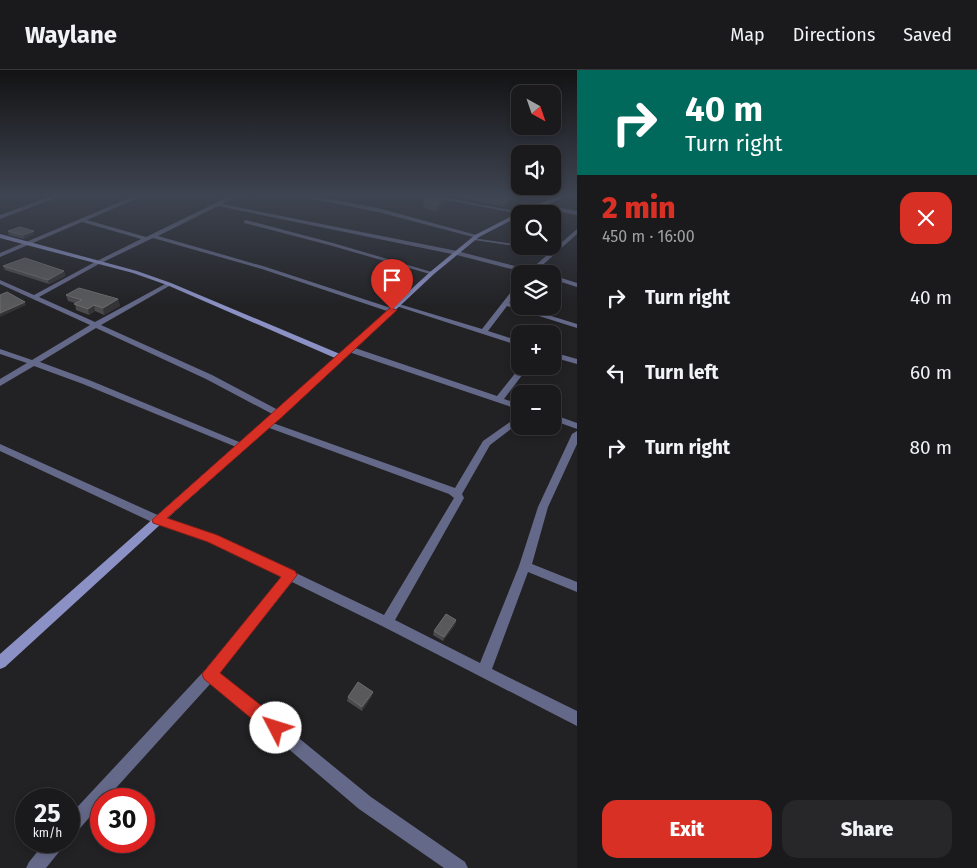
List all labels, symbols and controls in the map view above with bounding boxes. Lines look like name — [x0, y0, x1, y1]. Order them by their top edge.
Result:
text: Waylane — [25, 21, 117, 49]
text: Map — [730, 24, 765, 46]
text: Directions — [793, 24, 875, 46]
text: Saved — [903, 24, 952, 46]
north arrow — [511, 85, 561, 135]
map controls — [511, 85, 561, 435]
text: 40 m — [685, 88, 763, 130]
icon: right — [602, 90, 667, 155]
text: Turn right — [685, 130, 782, 157]
button: sound — [511, 145, 561, 195]
text: 2 min — [602, 190, 675, 226]
button: close — [900, 192, 952, 244]
button: search — [511, 205, 561, 255]
text: 450 m · 16:00 — [602, 227, 695, 246]
pin — [371, 259, 413, 310]
button: layers — [511, 265, 561, 315]
icon: arrive — [378, 266, 406, 294]
icon: right — [602, 284, 630, 312]
text: Turn right — [645, 286, 730, 309]
text: 40 m — [910, 286, 952, 309]
button: + — [511, 325, 561, 375]
icon: left — [602, 359, 630, 387]
text: Turn left — [645, 361, 719, 384]
text: 60 m — [910, 361, 952, 384]
button: − — [511, 385, 561, 435]
icon: right — [602, 434, 630, 462]
text: Turn right — [645, 436, 730, 459]
text: 80 m — [910, 436, 952, 459]
position arrow — [249, 701, 301, 753]
speed limit sign: 30 — [90, 788, 155, 853]
text: 25 — [34, 799, 61, 829]
button: Exit — [602, 800, 772, 858]
button: Share — [782, 800, 952, 858]
text: km/h — [33, 826, 62, 840]

